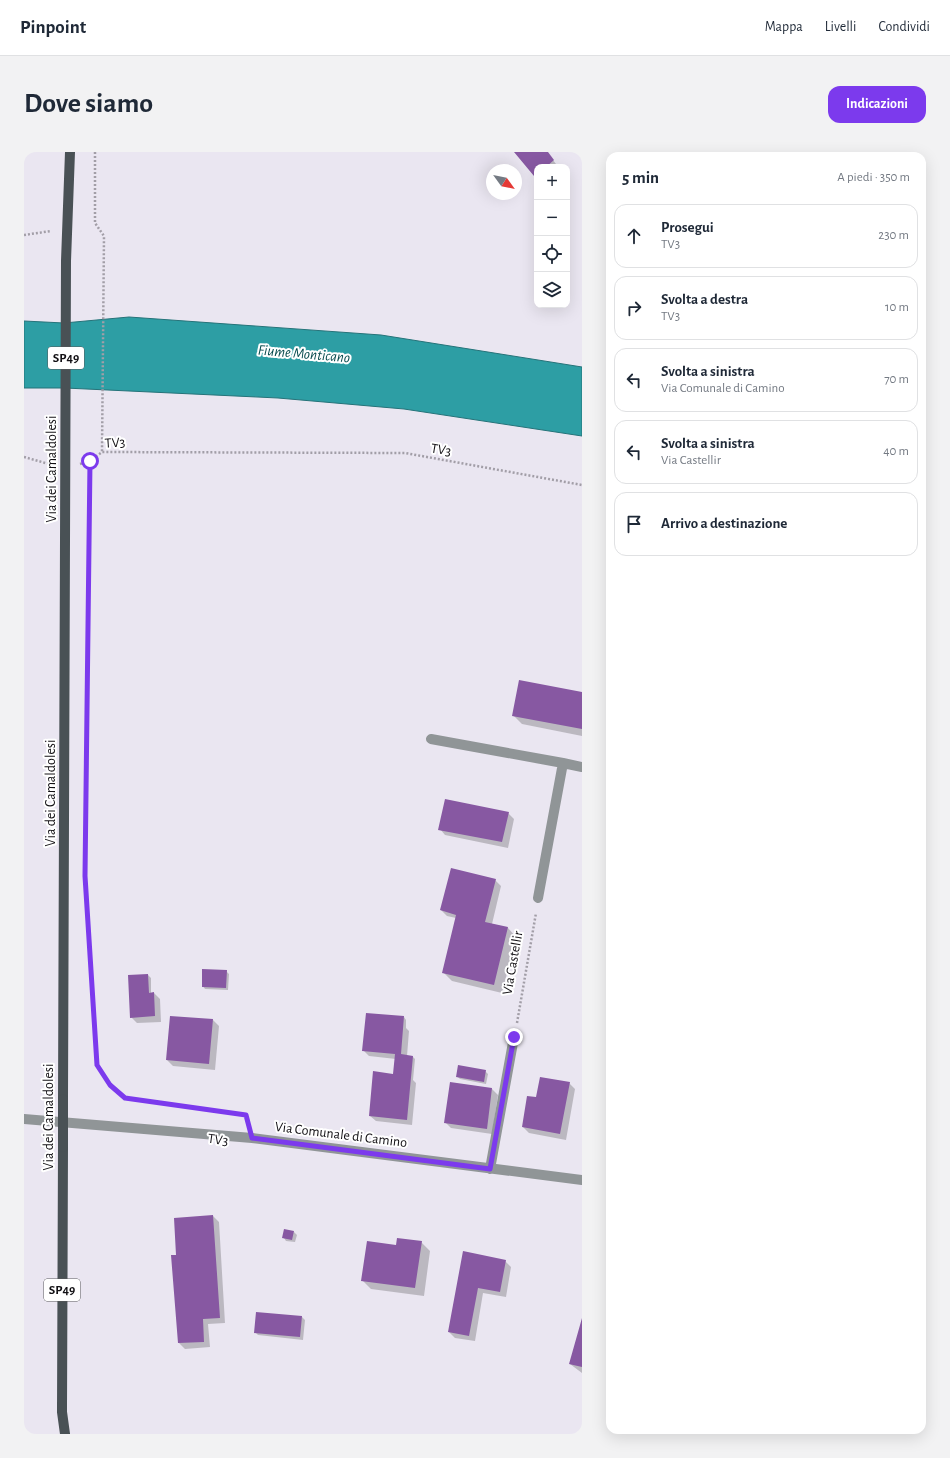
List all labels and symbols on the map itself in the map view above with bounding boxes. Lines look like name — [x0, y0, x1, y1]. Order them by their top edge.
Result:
north arrow — [486, 164, 522, 200]
water label: Fiume Monticano — [257, 343, 351, 365]
road number: SP49 — [48, 347, 84, 369]
street label: Via dei Camaldolesi — [45, 416, 59, 522]
street label: TV3 — [104, 435, 126, 451]
street label: TV3 — [430, 441, 453, 459]
route start — [81, 452, 99, 470]
street label: Via dei Camaldolesi — [44, 740, 58, 846]
street label: Via Castellir — [501, 930, 526, 996]
route end — [505, 1028, 523, 1046]
street label: Via dei Camaldolesi — [42, 1064, 56, 1170]
street label: Via Comunale di Camino — [274, 1120, 408, 1150]
street label: TV3 — [207, 1132, 229, 1148]
road number: SP49 — [44, 1279, 80, 1301]

